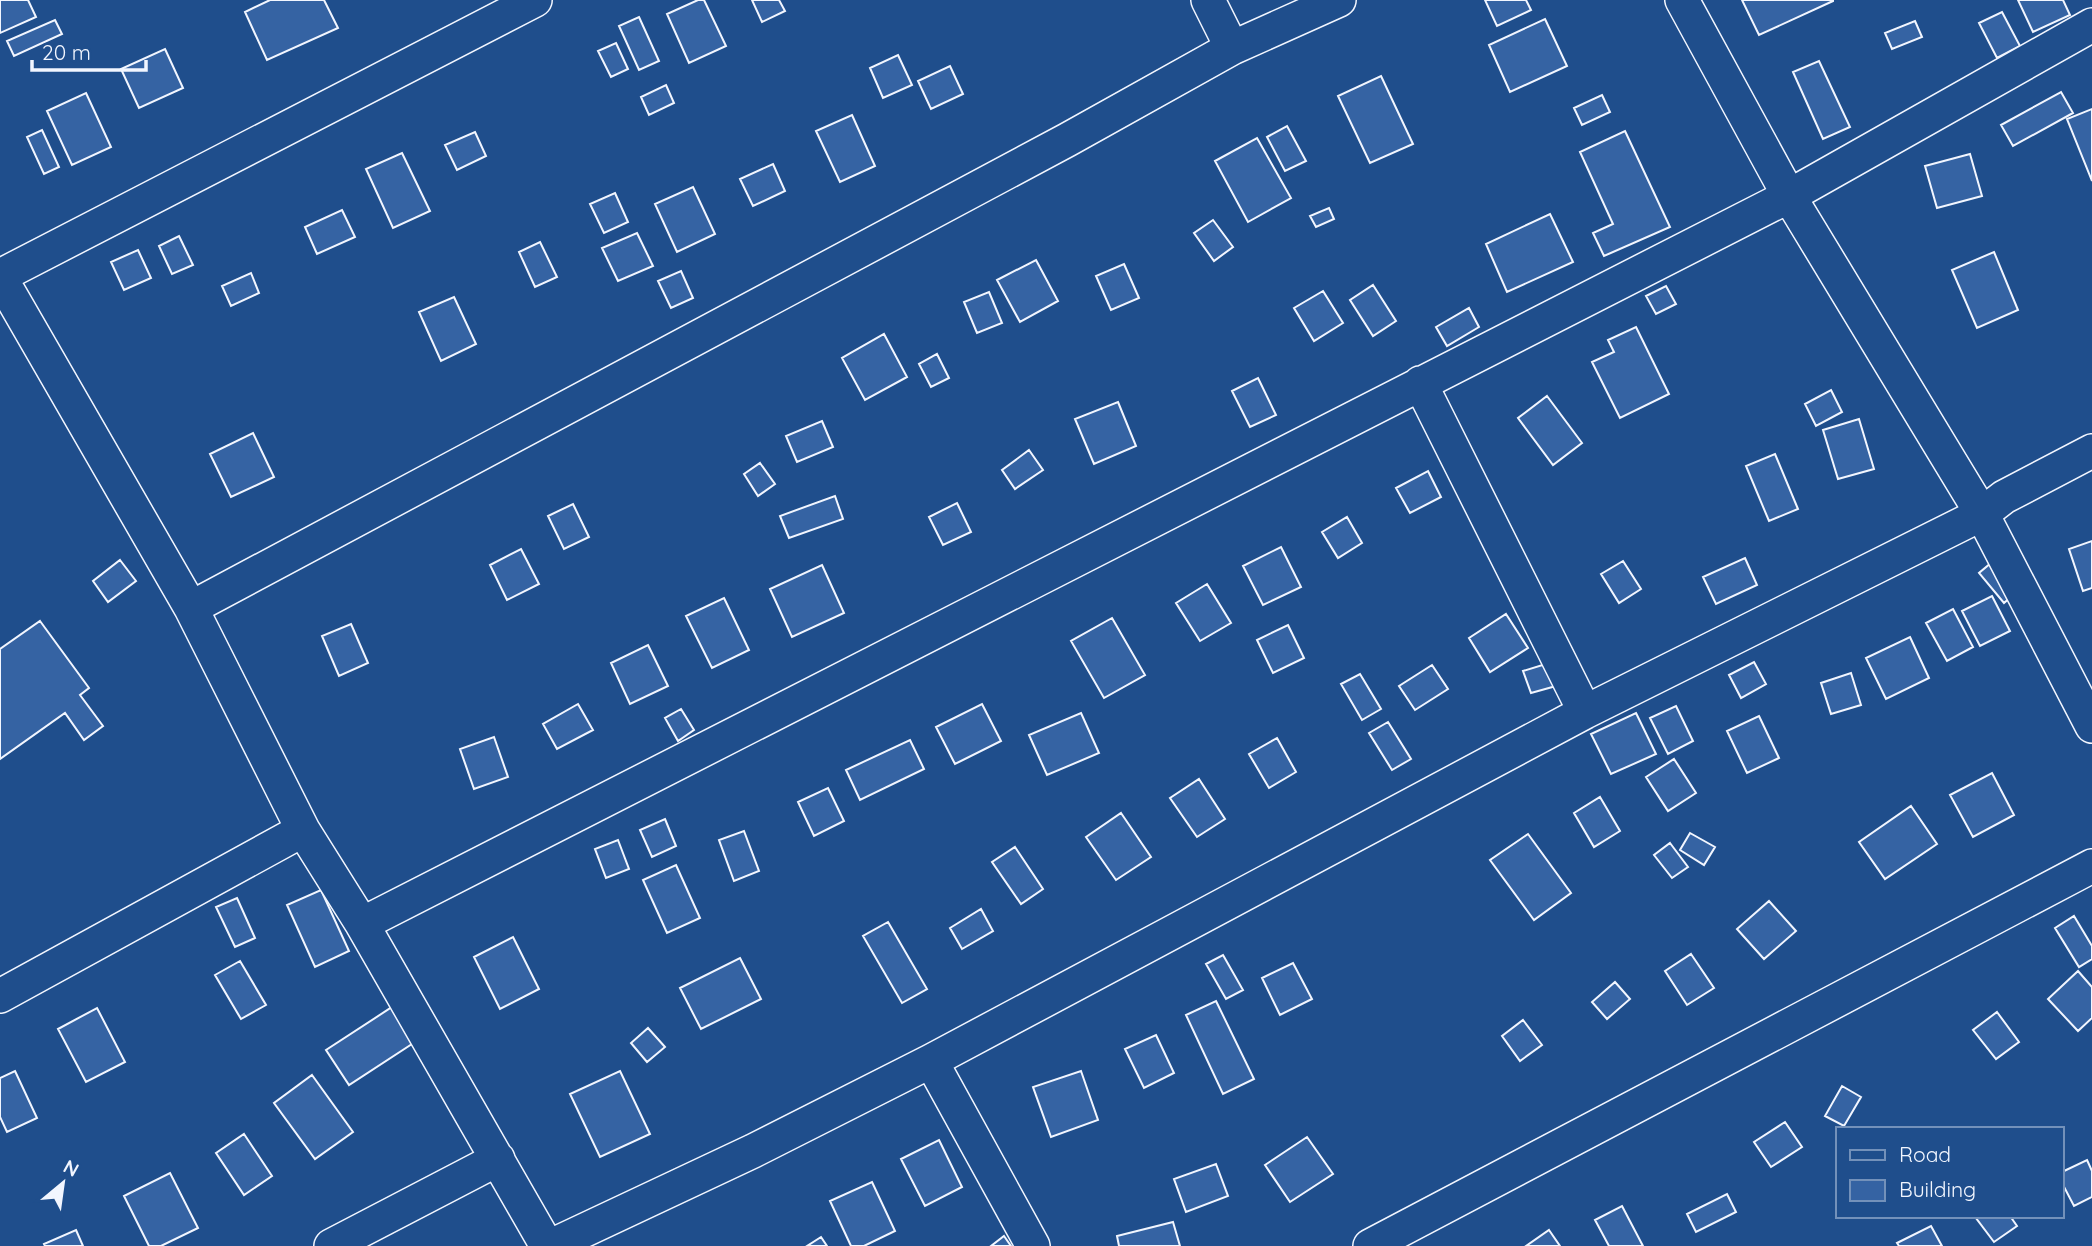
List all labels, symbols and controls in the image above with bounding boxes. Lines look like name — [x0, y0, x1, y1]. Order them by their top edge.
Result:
scale bar — [32, 28, 145, 72]
text: 20 m — [42, 39, 91, 65]
legend — [1836, 1127, 2064, 1218]
text: Road — [1899, 1141, 1951, 1167]
north arrow — [28, 1148, 98, 1218]
text: N — [59, 1154, 83, 1182]
text: Building — [1899, 1176, 1976, 1202]

